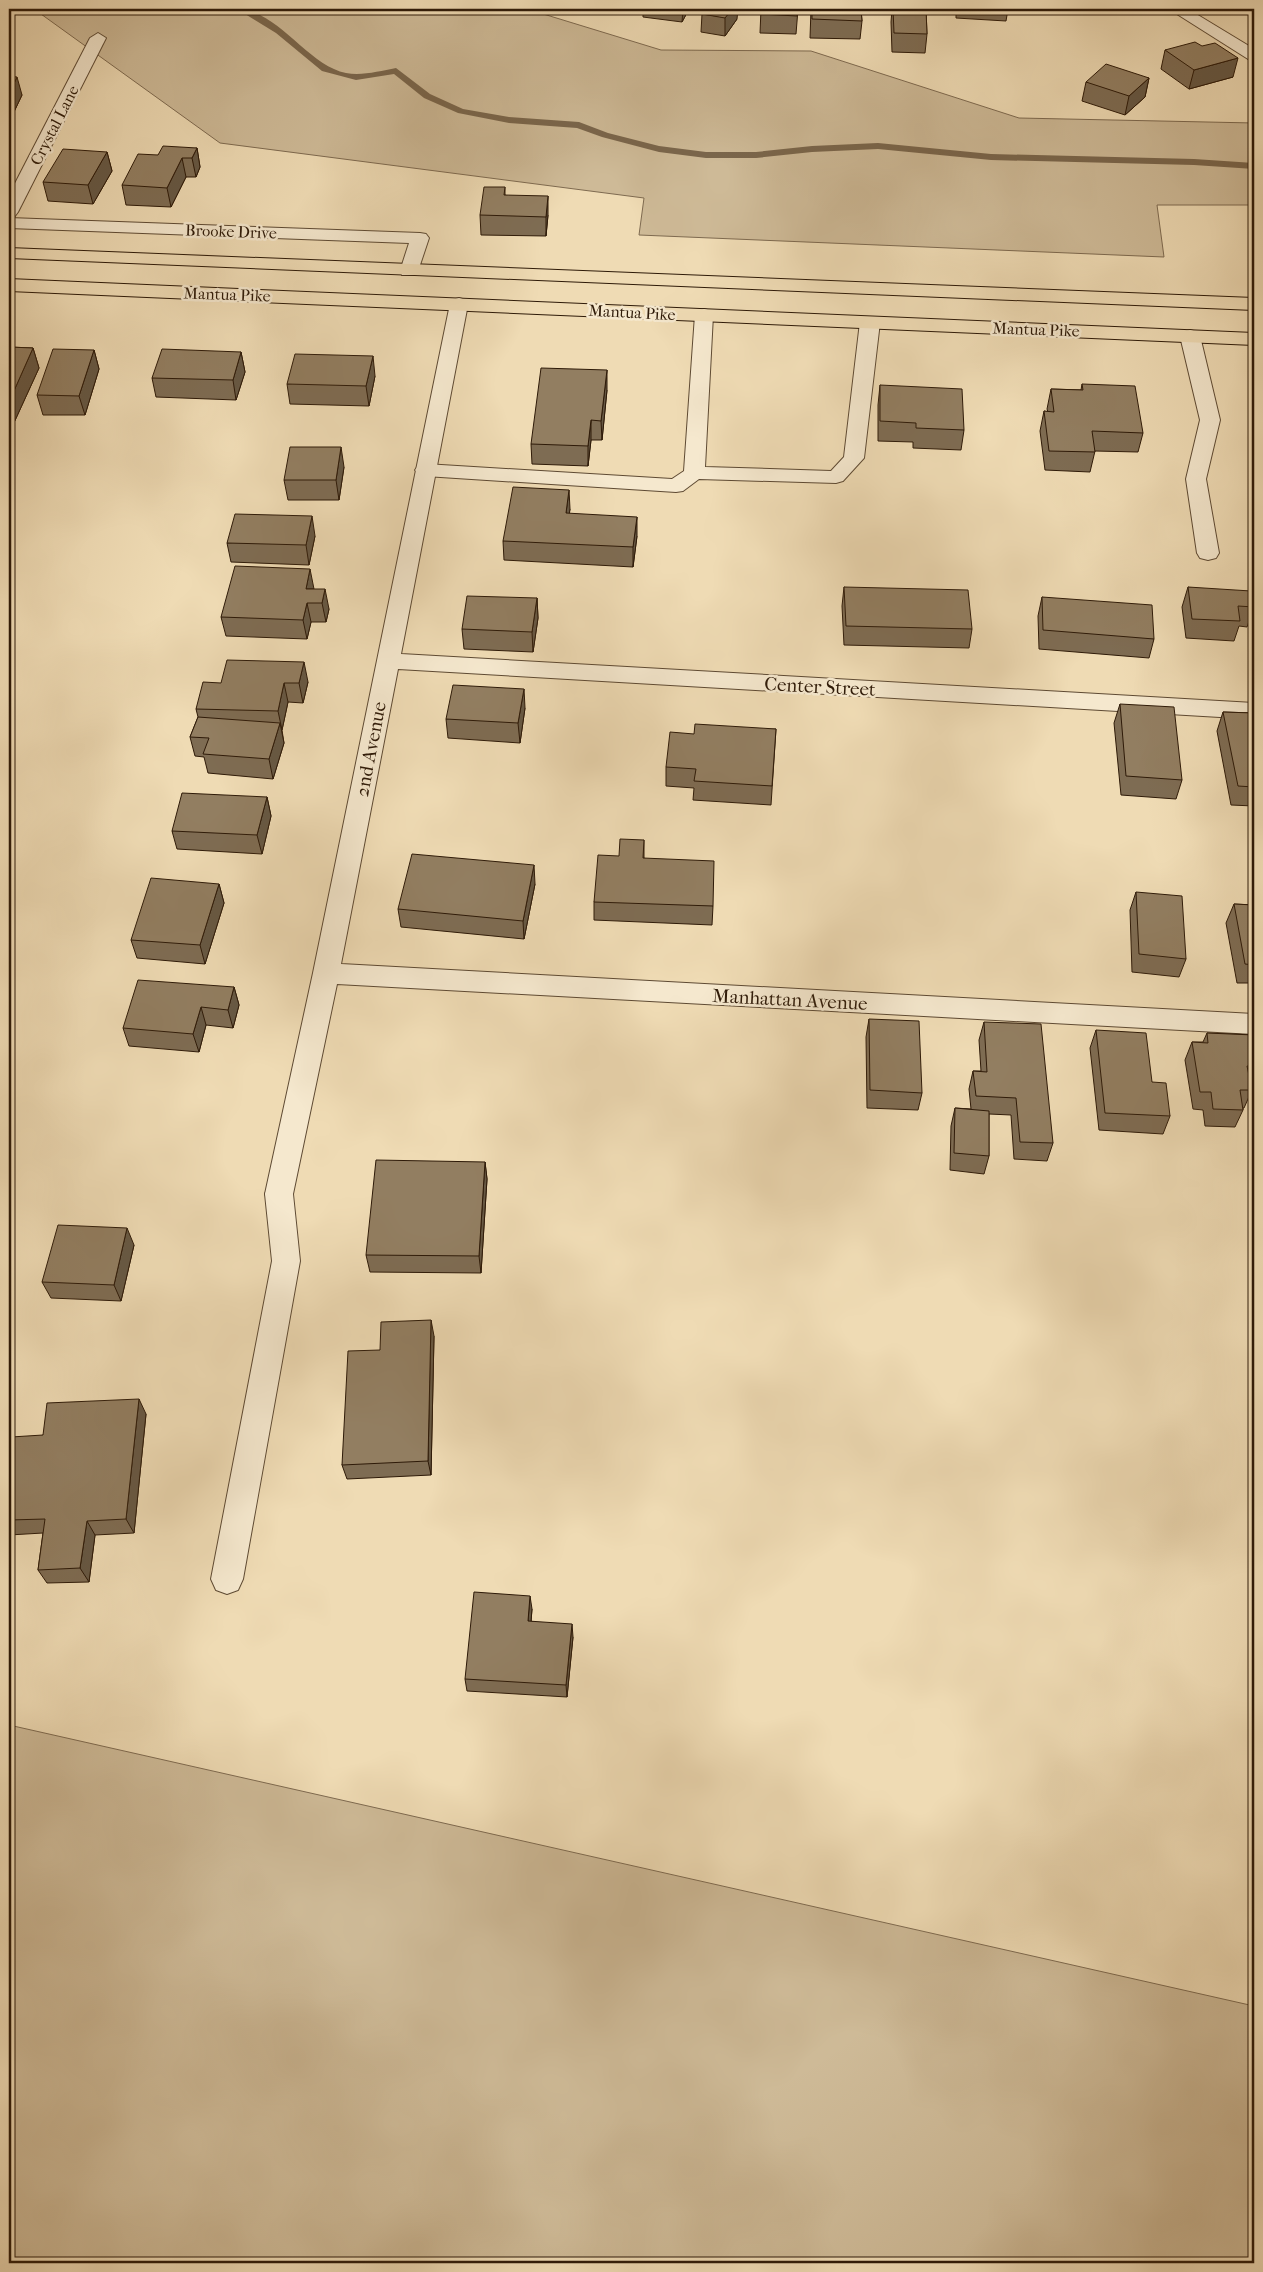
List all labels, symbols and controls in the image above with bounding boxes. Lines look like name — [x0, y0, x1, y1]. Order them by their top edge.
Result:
street label: Crystal Lane — [26, 82, 83, 168]
street label: Brooke Drive — [185, 220, 277, 243]
street label: Mantua Pike — [183, 283, 271, 306]
street label: Mantua Pike — [588, 301, 676, 324]
street label: Mantua Pike — [992, 318, 1080, 341]
street label: Center Street — [764, 673, 876, 701]
street label: 2nd Avenue — [351, 700, 391, 799]
street label: Manhattan Avenue — [712, 985, 868, 1015]

